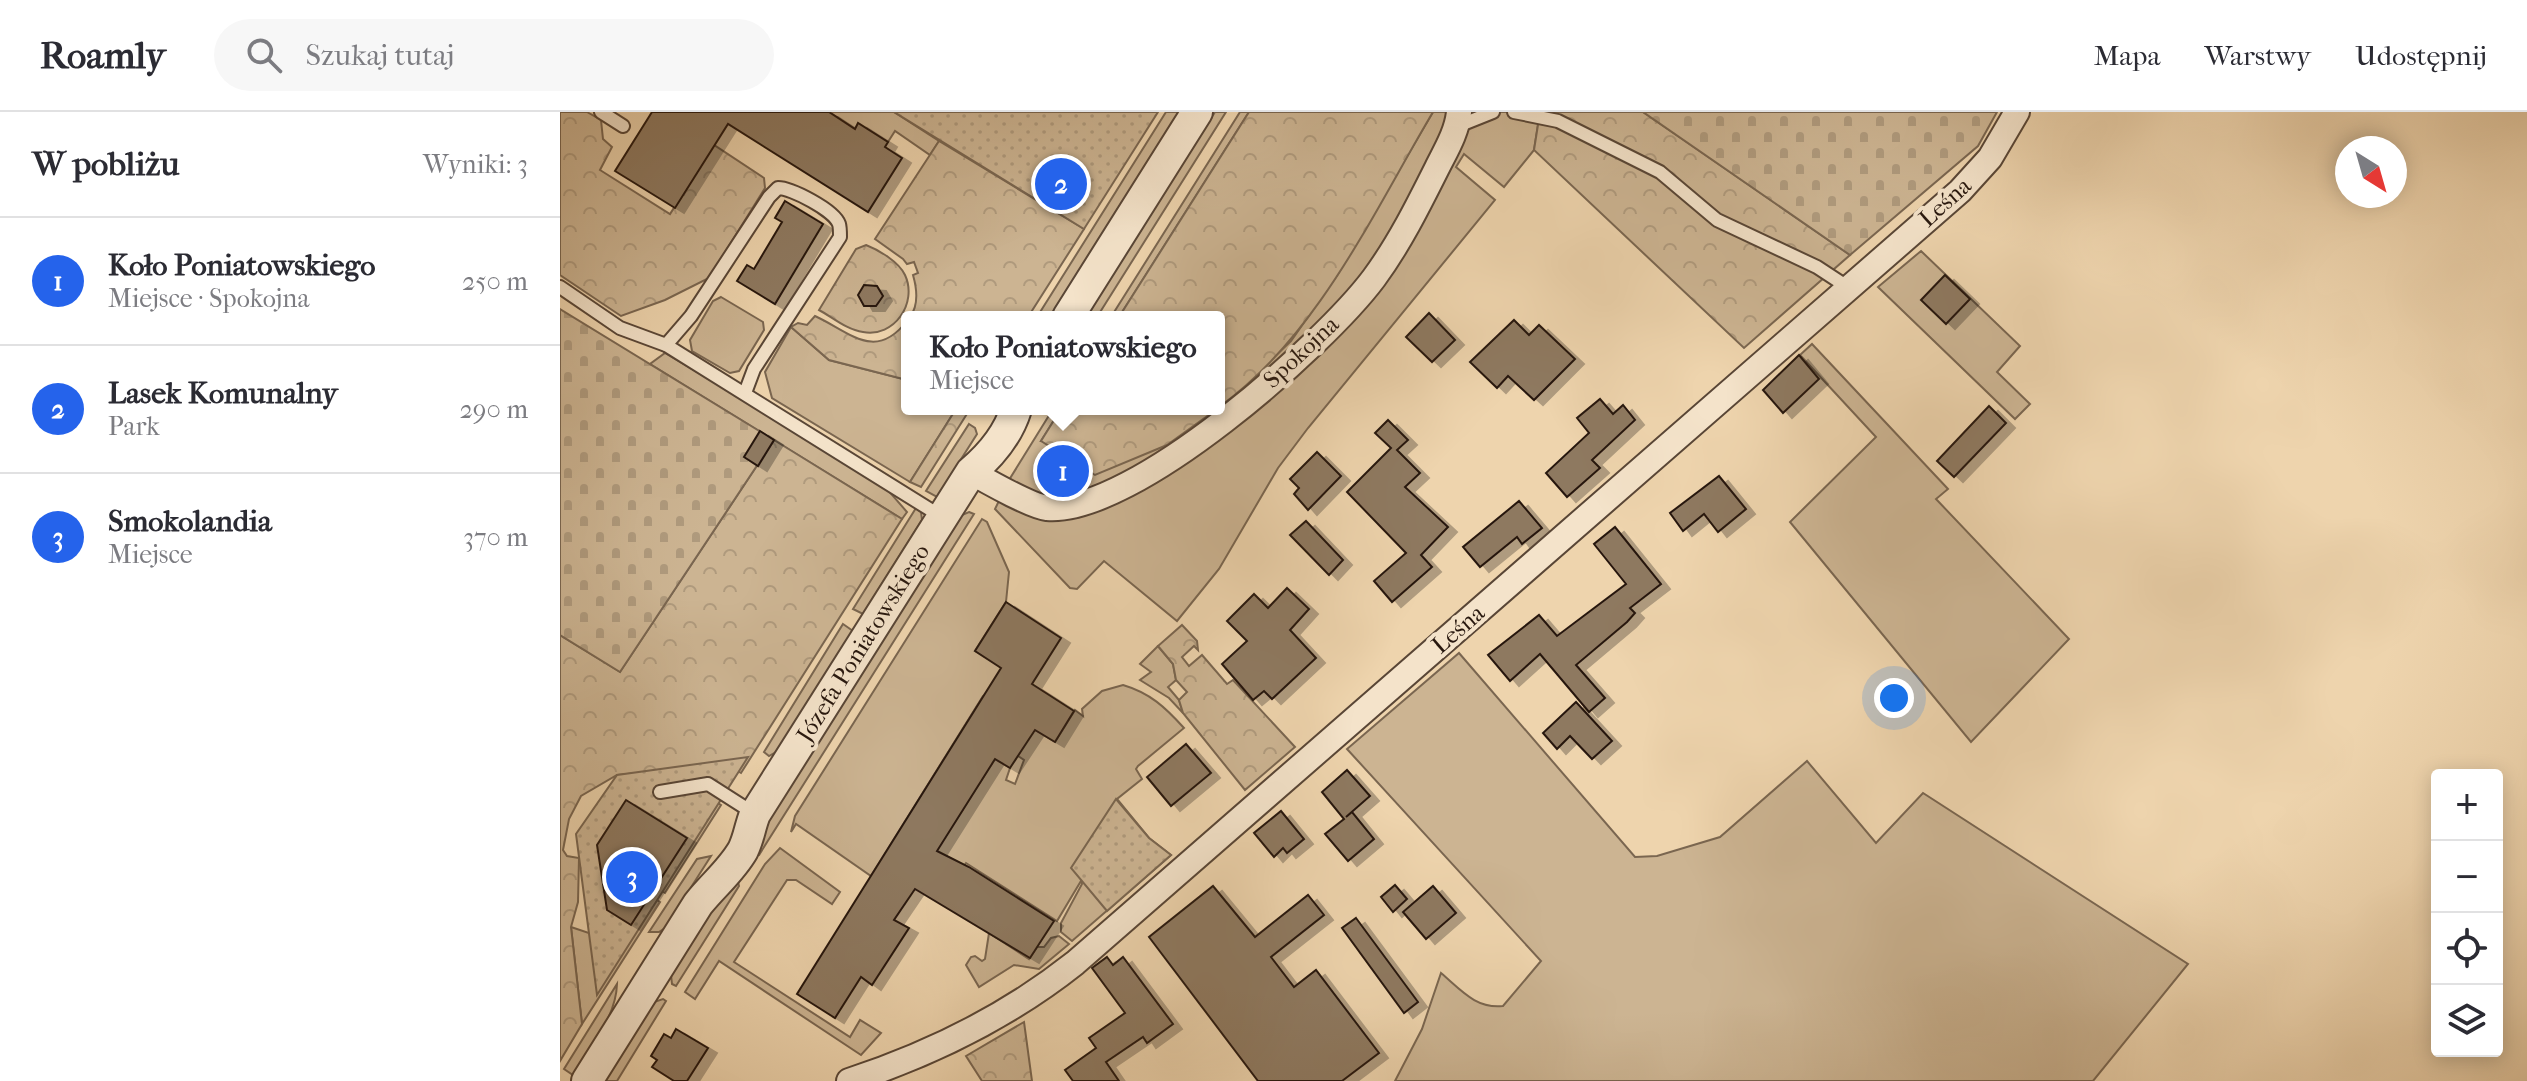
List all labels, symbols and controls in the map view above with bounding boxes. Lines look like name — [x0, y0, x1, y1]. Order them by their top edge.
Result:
search box — [214, 19, 774, 91]
text: Roamly — [40, 33, 166, 78]
icon: search — [242, 33, 286, 77]
text: Szukaj tutaj — [306, 38, 454, 73]
text: Mapa — [2094, 39, 2160, 72]
text: Warstwy — [2204, 39, 2311, 72]
text: Udostępnij — [2355, 39, 2487, 72]
north arrow — [2335, 136, 2407, 208]
text: W pobliżu — [32, 144, 179, 184]
text: Wyniki: 3 — [423, 149, 528, 180]
pin: 2 — [1035, 154, 1087, 214]
street label: Leśna — [1913, 171, 1977, 233]
text: Koło Poniatowskiego — [108, 248, 375, 283]
text: 1 — [53, 266, 63, 297]
text: 250 m — [462, 266, 528, 297]
text: Miejsce · Spokojna — [108, 283, 309, 314]
street label: Spokojna — [1258, 310, 1345, 394]
popup — [901, 311, 1225, 415]
text: Koło Poniatowskiego — [929, 330, 1197, 365]
text: Miejsce — [929, 365, 1014, 396]
text: Lasek Komunalny — [108, 376, 338, 411]
text: 2 — [51, 394, 65, 425]
text: 290 m — [459, 394, 528, 425]
text: Park — [108, 411, 160, 442]
pin: 1 — [1037, 441, 1089, 501]
text: Smokolandia — [108, 504, 272, 539]
text: 3 — [53, 522, 63, 553]
text: 370 m — [463, 522, 528, 553]
text: Miejsce — [108, 539, 193, 570]
street label: Józefa Poniatowskiego — [790, 539, 935, 749]
street label: Leśna — [1426, 598, 1491, 659]
your location — [1874, 678, 1914, 718]
map controls — [2431, 769, 2503, 1057]
button: + — [2431, 769, 2503, 841]
button: − — [2431, 841, 2503, 913]
pin: 3 — [606, 847, 658, 907]
button: locate — [2431, 913, 2503, 985]
button: layers — [2431, 985, 2503, 1057]

